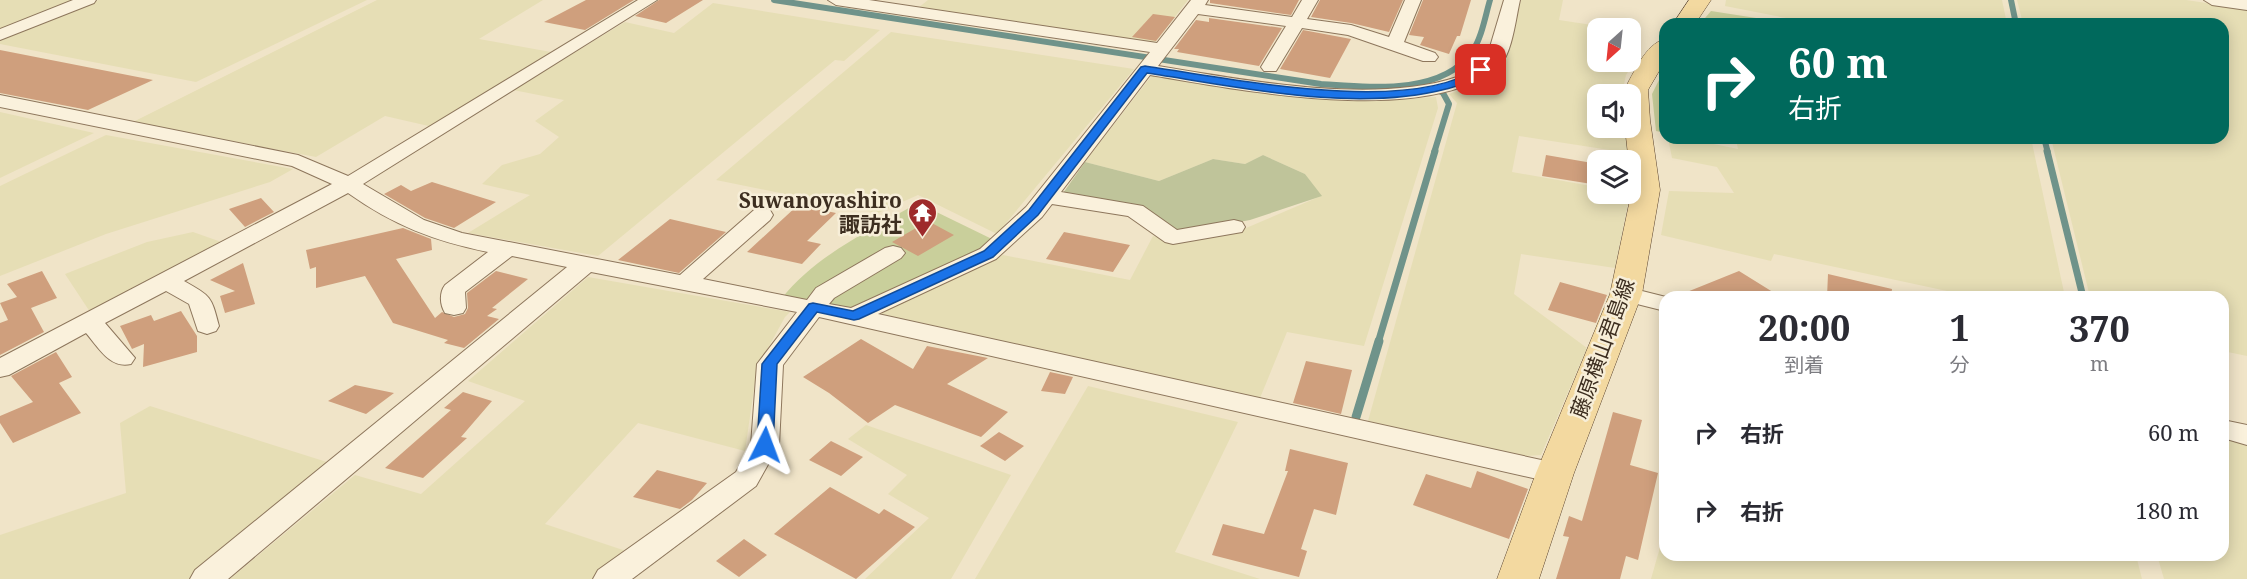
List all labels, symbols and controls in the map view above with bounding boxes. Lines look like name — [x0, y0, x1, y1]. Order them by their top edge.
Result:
north arrow — [1587, 18, 1641, 72]
map controls — [1587, 18, 1641, 204]
text: 60 m — [1788, 33, 1888, 90]
icon: right — [1689, 42, 1767, 120]
pin — [1455, 44, 1506, 95]
icon: arrive — [1464, 53, 1497, 86]
button: sound — [1587, 84, 1641, 138]
text: 右折 — [1788, 89, 1842, 126]
button: layers — [1587, 150, 1641, 204]
place label: Suwanoyashiro 諏訪社 — [739, 186, 902, 238]
temple icon: Suwanoyashiro 諏訪社 — [907, 196, 939, 238]
street label: 藤原横山君島線 — [1564, 274, 1640, 422]
text: 20:00 — [1758, 303, 1850, 352]
text: 1 — [1949, 303, 1970, 352]
text: 370 — [2069, 304, 2130, 353]
text: m — [2090, 350, 2109, 377]
text: 到着 — [1784, 351, 1824, 378]
text: 分 — [1950, 351, 1970, 378]
position arrow — [733, 413, 797, 477]
icon: right — [1689, 416, 1722, 449]
text: 60 m — [2148, 417, 2199, 447]
text: 右折 — [1740, 418, 1784, 448]
icon: right — [1689, 494, 1722, 527]
text: 180 m — [2136, 495, 2199, 525]
text: 右折 — [1740, 496, 1784, 526]

